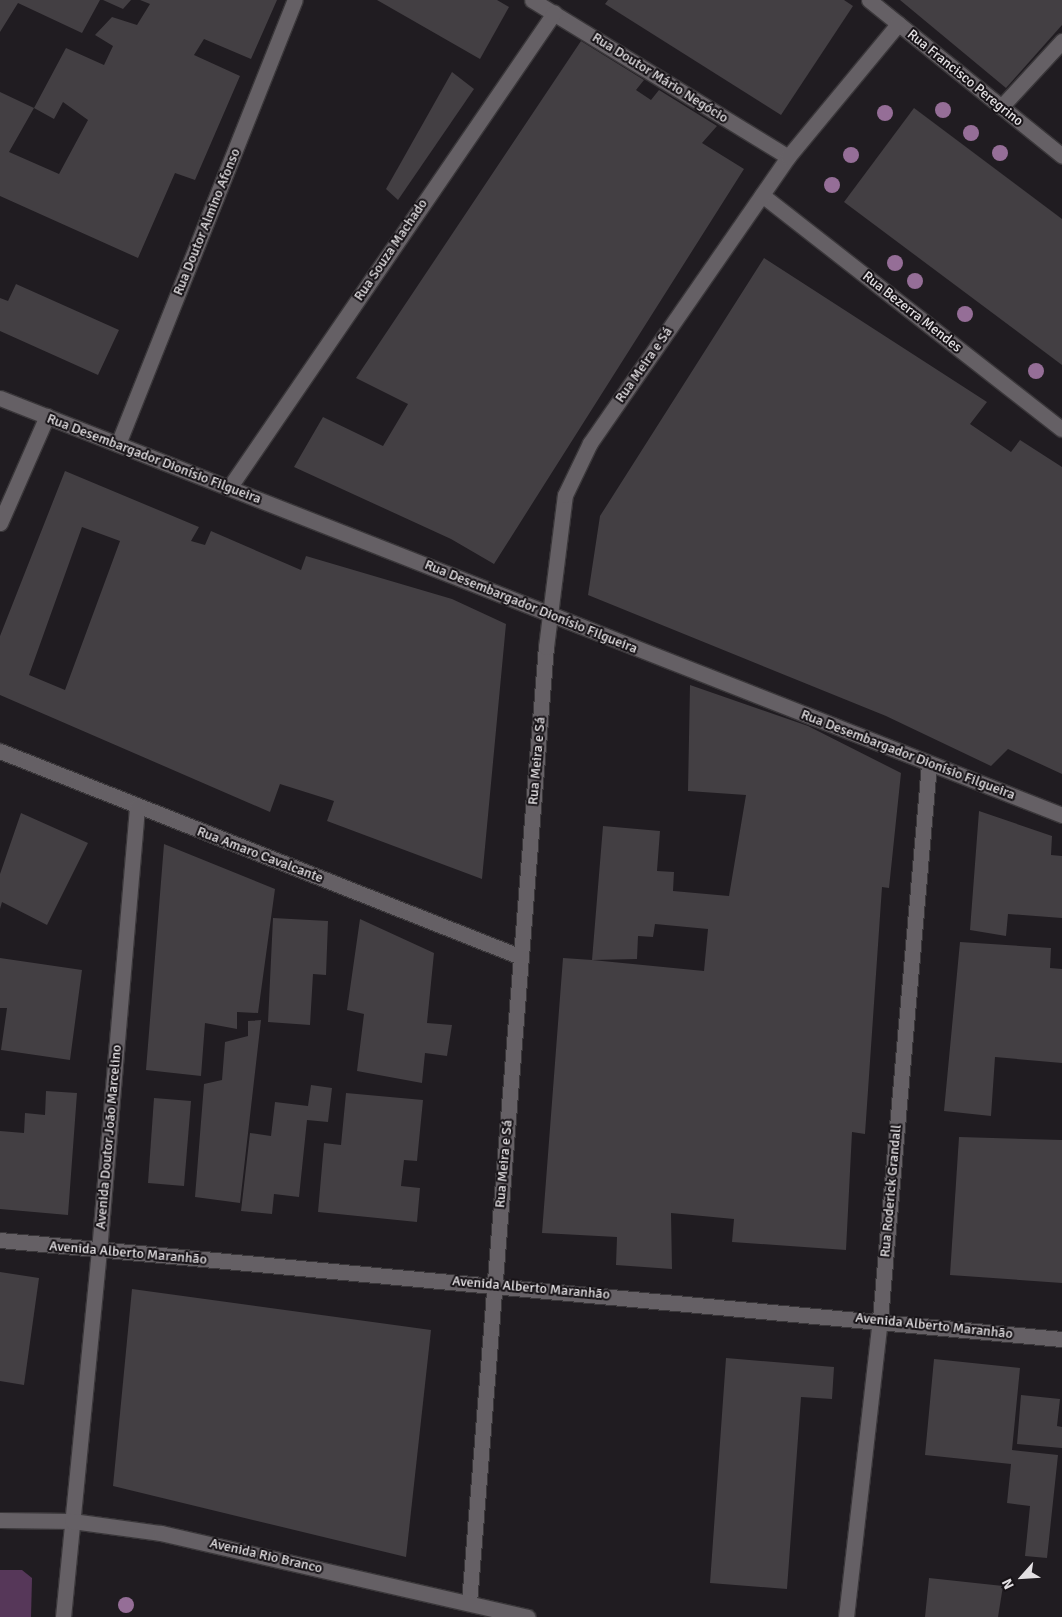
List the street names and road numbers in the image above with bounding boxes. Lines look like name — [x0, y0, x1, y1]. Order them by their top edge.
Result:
street label: Rua Francisco Peregrino — [904, 26, 1026, 130]
street label: Rua Doutor Mário Negócio — [589, 29, 731, 127]
street label: Rua Doutor Almino Afonso — [170, 146, 244, 298]
street label: Rua Souza Machado — [351, 196, 431, 304]
street label: Rua Bezerra Mendes — [859, 268, 965, 356]
street label: Rua Meira e Sá — [612, 324, 676, 406]
street label: Rua Desembargador Dionísio Filgueira — [44, 410, 264, 508]
street label: Rua Desembargador Dionísio Filgueira — [422, 556, 640, 658]
street label: Rua Desembargador Dionísio Filgueira — [798, 706, 1018, 804]
street label: Rua Meira e Sá — [525, 716, 549, 806]
street label: Rua Amaro Cavalcante — [195, 823, 325, 887]
street label: Avenida Doutor João Marcelino — [93, 1044, 125, 1230]
street label: Rua Meira e Sá — [492, 1119, 516, 1209]
street label: Rua Roderick Grandall — [877, 1124, 905, 1258]
street label: Avenida Alberto Maranhão — [48, 1238, 208, 1268]
street label: Avenida Alberto Maranhão — [451, 1273, 611, 1303]
street label: Avenida Alberto Maranhão — [854, 1309, 1014, 1343]
street label: Avenida Rio Branco — [208, 1535, 324, 1577]

